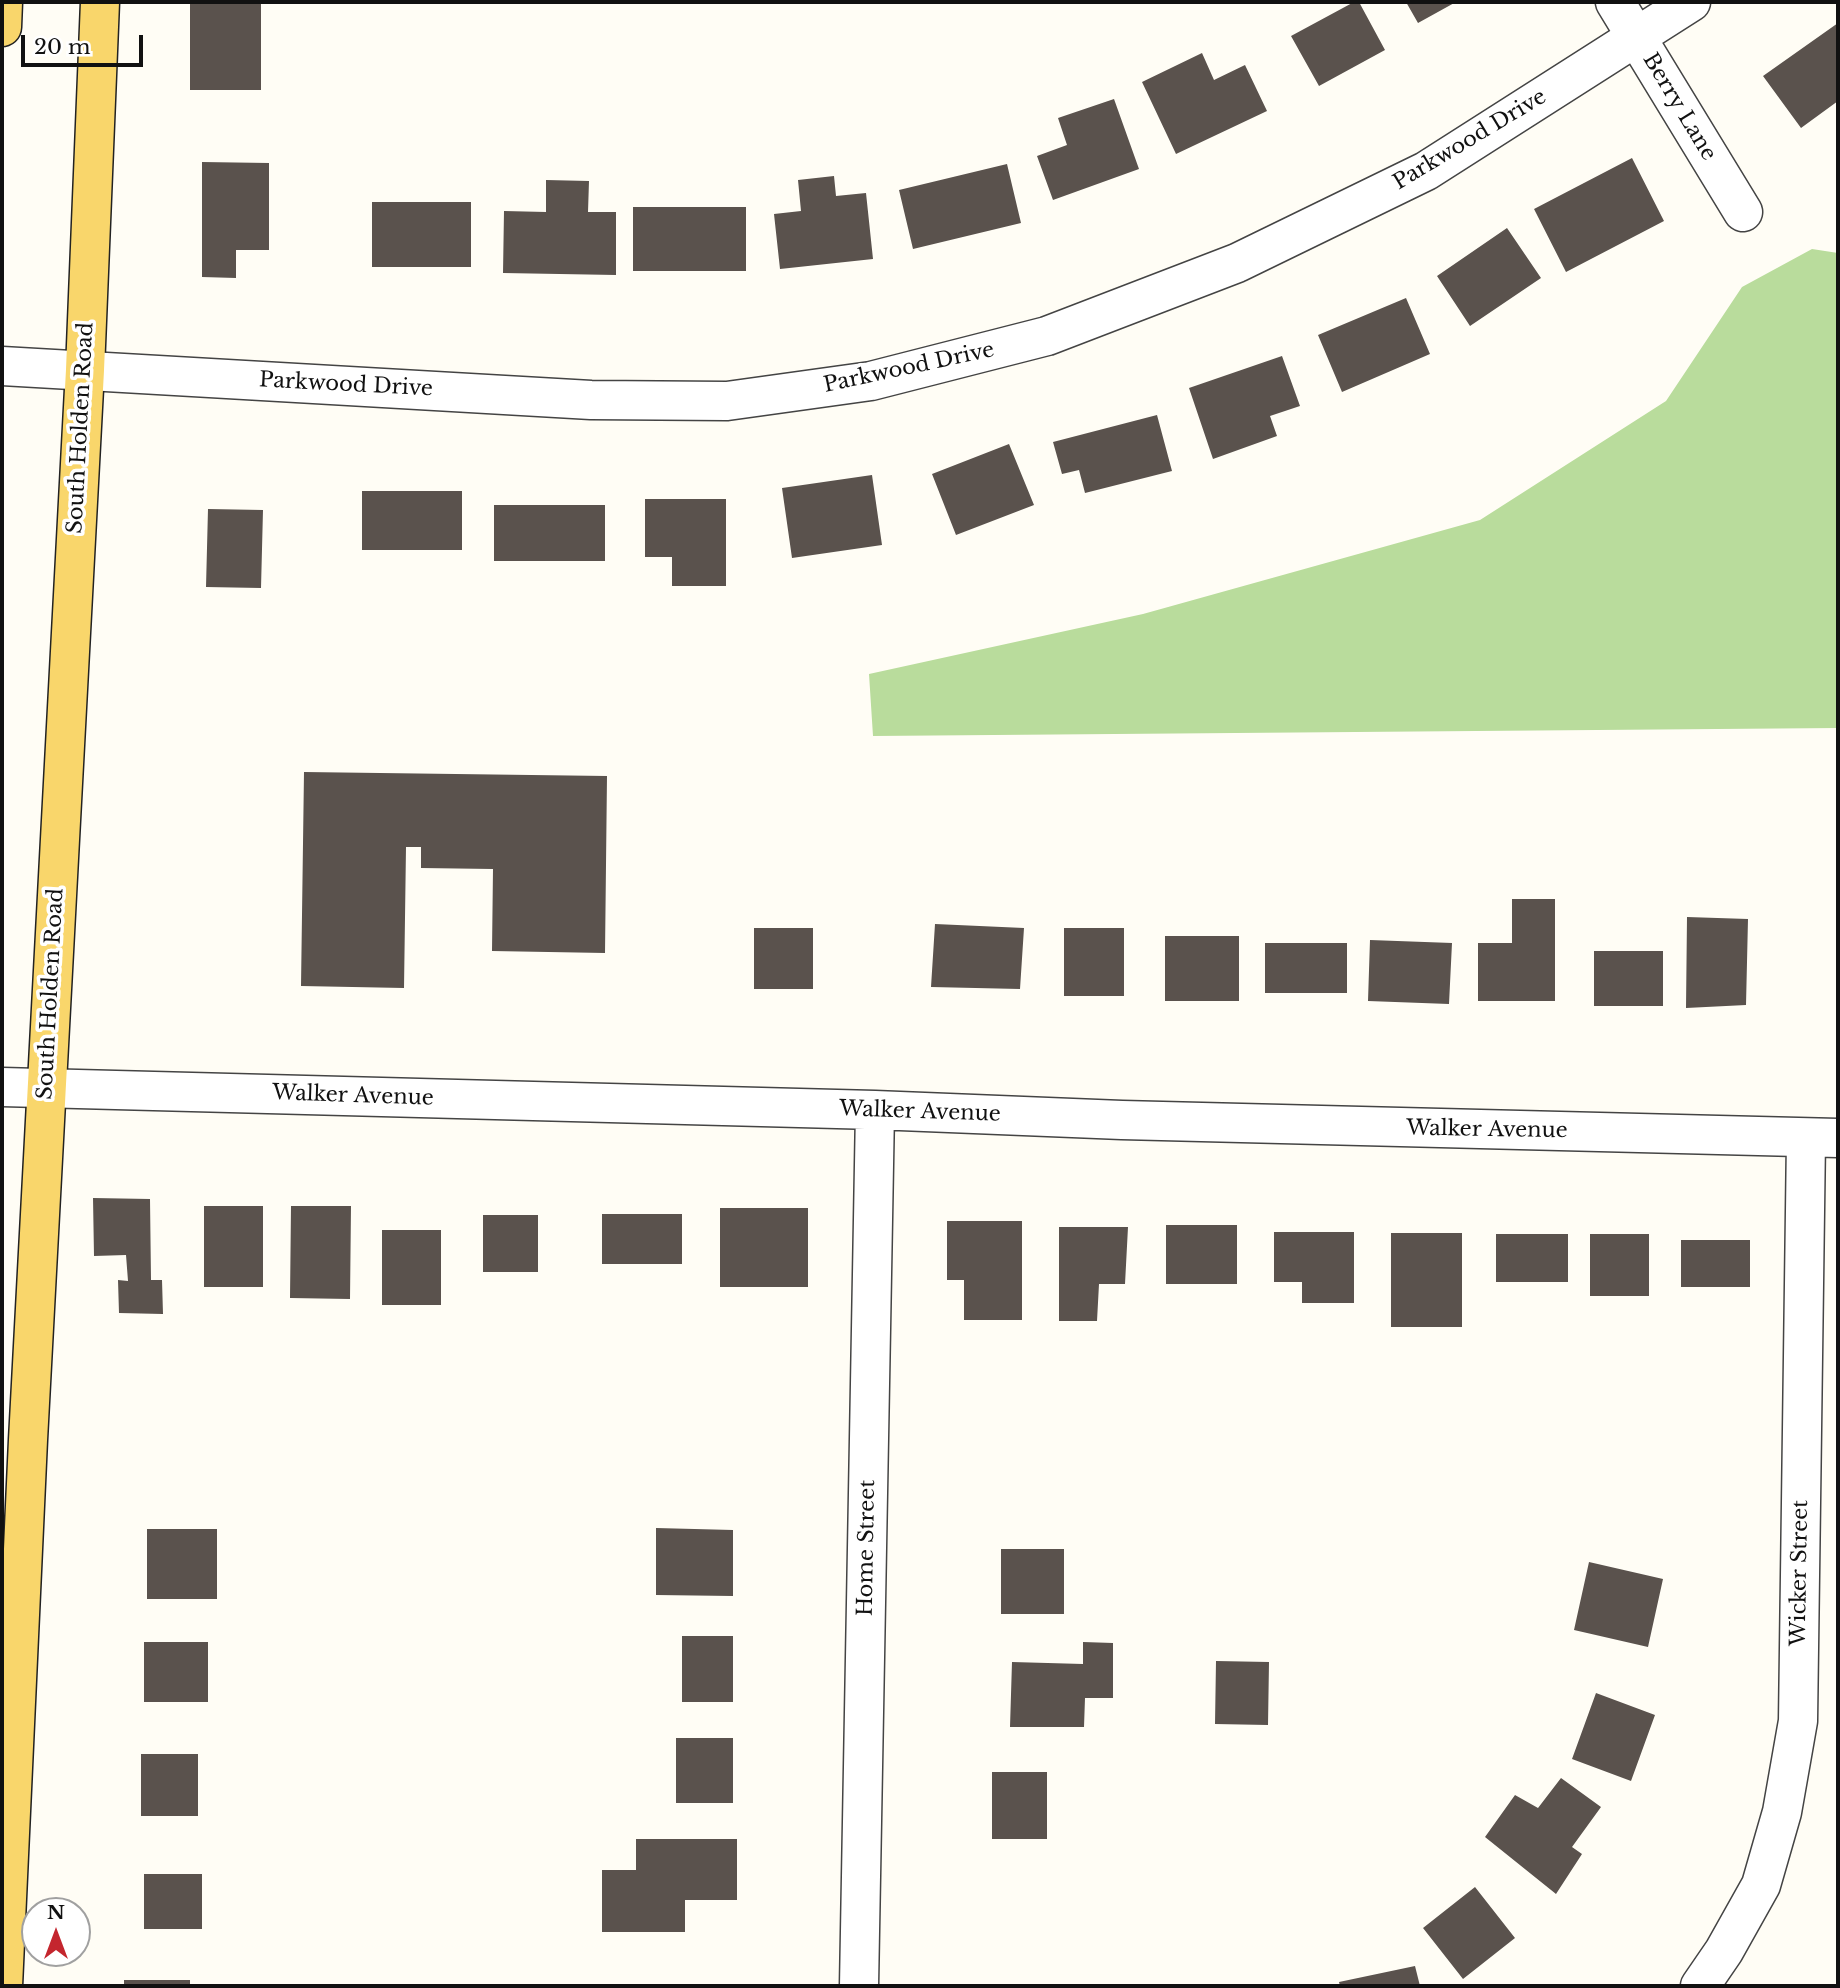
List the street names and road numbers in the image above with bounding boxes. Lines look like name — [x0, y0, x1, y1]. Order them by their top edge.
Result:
street label: Berry Lane — [1637, 49, 1721, 165]
street label: Parkwood Drive — [1389, 84, 1551, 196]
street label: South Holden Road — [63, 322, 99, 534]
street label: Parkwood Drive — [821, 338, 997, 398]
street label: Parkwood Drive — [258, 368, 434, 402]
street label: South Holden Road — [33, 888, 69, 1100]
street label: Walker Avenue — [272, 1081, 434, 1111]
street label: Walker Avenue — [839, 1097, 1001, 1127]
street label: Walker Avenue — [1406, 1116, 1568, 1144]
street label: Home Street — [853, 1480, 881, 1616]
street label: Wicker Street — [1786, 1500, 1814, 1646]

